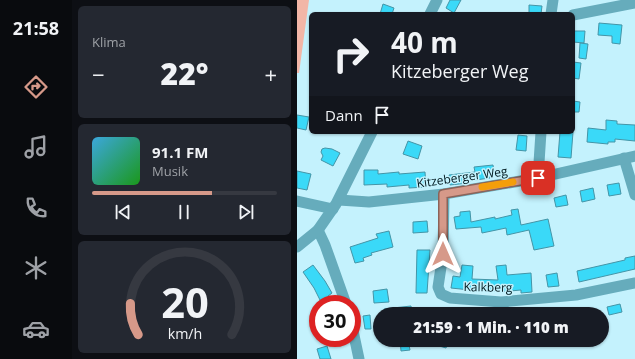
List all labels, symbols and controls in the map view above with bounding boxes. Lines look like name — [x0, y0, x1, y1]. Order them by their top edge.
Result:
text: 21:58 — [13, 16, 59, 40]
text: 40 m — [391, 23, 458, 61]
icon: right — [325, 28, 377, 80]
text: Klima — [92, 33, 126, 51]
text: 22° — [161, 53, 208, 94]
text: − — [92, 59, 105, 89]
text: + — [264, 59, 277, 89]
text: Kitzeberger Weg — [391, 59, 528, 83]
icon: directions — [22, 73, 50, 101]
icon: arrive — [371, 104, 393, 126]
text: Dann — [325, 105, 363, 125]
icon: music — [22, 133, 50, 161]
text: 91.1 FM — [152, 142, 208, 162]
pin — [521, 161, 555, 195]
text: Musik — [152, 162, 188, 180]
street label: Kitzeberger Weg — [415, 162, 509, 192]
icon: arrive — [527, 167, 549, 189]
icon: phone — [22, 194, 50, 222]
icon: previous — [112, 201, 134, 223]
icon: pause — [173, 201, 195, 223]
icon: next — [235, 201, 257, 223]
position arrow — [422, 233, 464, 275]
icon: climate — [22, 254, 50, 282]
text: 20 — [161, 274, 208, 330]
street label: Kalkberg — [463, 278, 513, 296]
speed limit sign: 30 — [309, 295, 361, 347]
icon: car — [22, 315, 50, 343]
text: 21:59 · 1 Min. · 110 m — [413, 317, 569, 337]
text: km/h — [167, 324, 202, 343]

